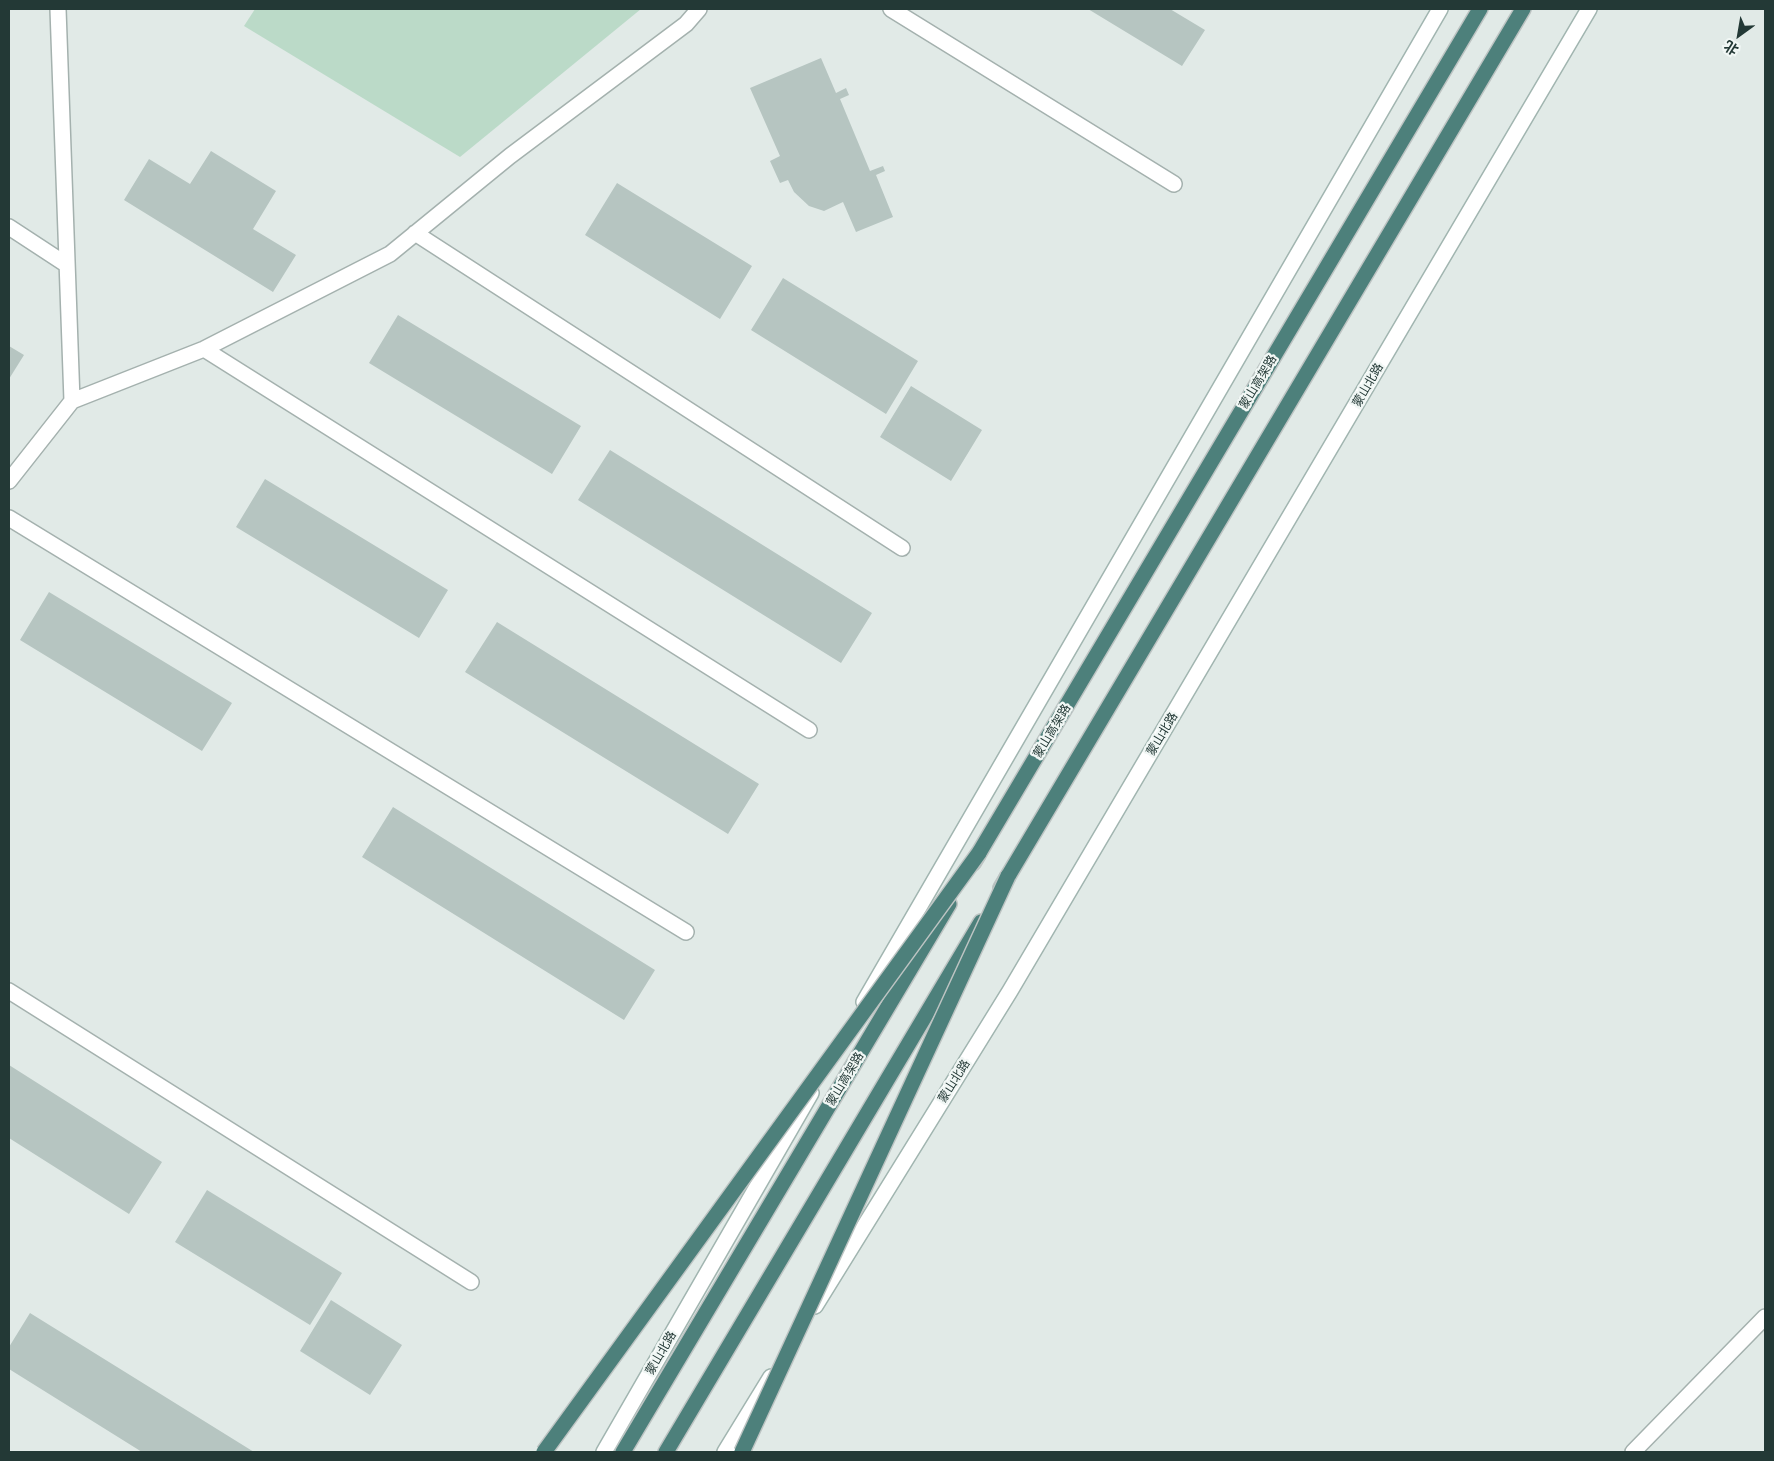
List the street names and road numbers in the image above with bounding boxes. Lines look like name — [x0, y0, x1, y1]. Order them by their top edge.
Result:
street label: 蒙山高架路 — [1236, 353, 1280, 411]
street label: 蒙山北路 — [1350, 361, 1386, 409]
street label: 蒙山高架路 — [1030, 702, 1074, 760]
street label: 蒙山北路 — [1143, 710, 1181, 758]
street label: 蒙山高架路 — [823, 1050, 867, 1108]
street label: 蒙山北路 — [935, 1057, 973, 1105]
street label: 蒙山北路 — [643, 1329, 679, 1377]

